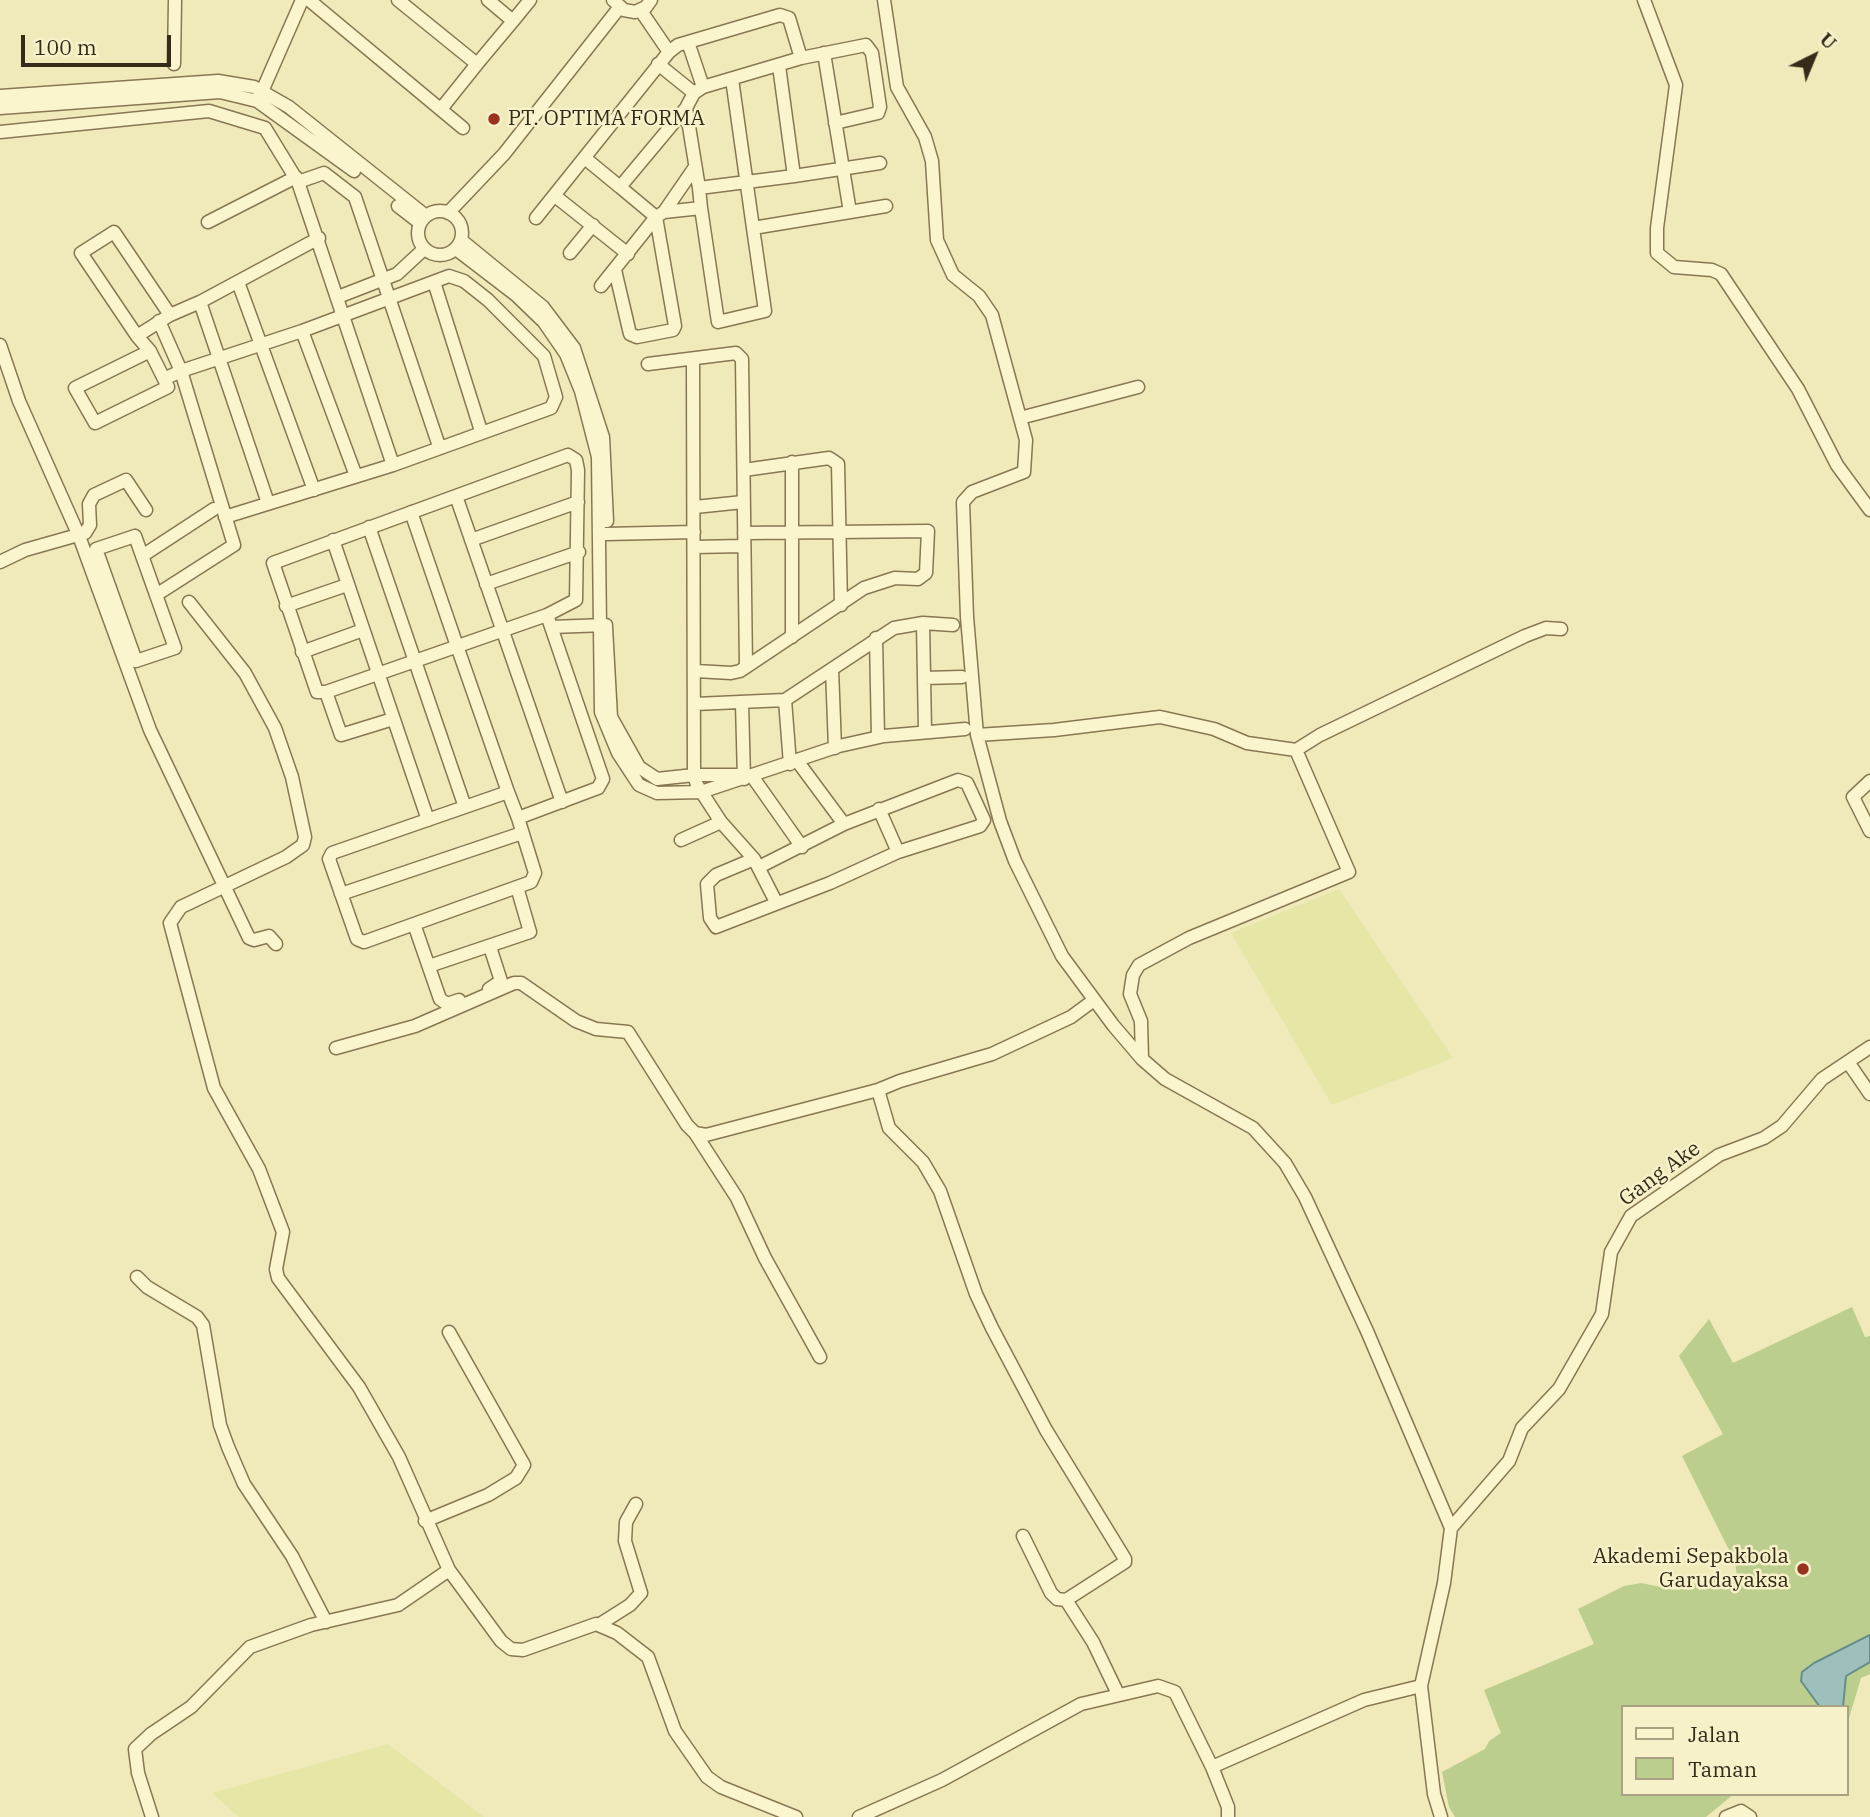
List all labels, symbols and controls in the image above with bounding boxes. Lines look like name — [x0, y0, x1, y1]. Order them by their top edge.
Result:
scale bar — [24, 21, 175, 65]
north arrow — [1779, 21, 1849, 91]
text: U — [1815, 27, 1842, 54]
text: 100 m — [34, 33, 97, 61]
place label: PT. OPTIMA FORMA — [508, 106, 705, 132]
marker: PT. OPTIMA FORMA — [486, 111, 502, 127]
street label: Gang Ake — [1615, 1136, 1705, 1212]
place label: Akademi Sepakbola Garudayaksa — [1593, 1544, 1789, 1594]
marker: Akademi Sepakbola Garudayaksa — [1795, 1561, 1811, 1577]
legend — [1622, 1705, 1849, 1796]
text: Jalan — [1688, 1720, 1740, 1748]
text: Taman — [1688, 1755, 1757, 1783]

